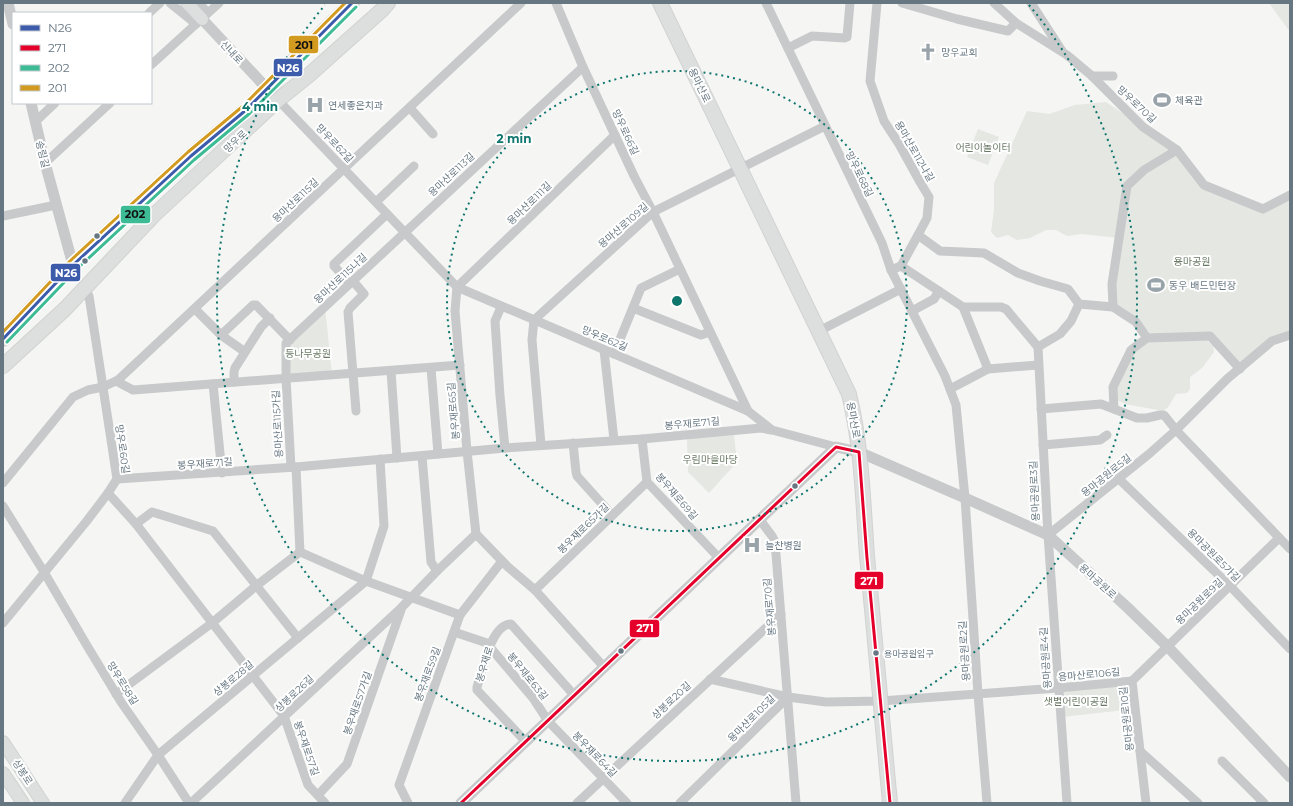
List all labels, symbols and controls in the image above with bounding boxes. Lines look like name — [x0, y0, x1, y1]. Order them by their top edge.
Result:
legend — [12, 12, 152, 104]
text: N26 — [48, 20, 72, 35]
line badge: 201 — [288, 35, 319, 54]
street label: 신내로 — [217, 38, 246, 67]
text: 201 — [295, 38, 313, 52]
text: 271 — [48, 40, 66, 55]
church icon: 망우교회 — [918, 42, 938, 62]
place label: 망우교회 — [941, 46, 978, 59]
line badge: N26 — [273, 58, 303, 77]
text: 202 — [48, 60, 70, 75]
text: N26 — [277, 61, 299, 75]
street label: 용마산로 — [686, 66, 713, 105]
text: 201 — [48, 80, 67, 95]
street label: 망우로70길 — [1114, 83, 1159, 126]
sports icon: 체육관 — [1152, 90, 1172, 110]
place label: 체육관 — [1175, 94, 1203, 107]
hospital icon: 연세좋은치과 — [305, 95, 325, 115]
text: 4 min — [242, 99, 278, 114]
place label: 연세좋은치과 — [328, 99, 383, 112]
street label: 망우로66길 — [609, 107, 642, 157]
street label: 용마산로112나길 — [892, 119, 937, 184]
street label: 망우로62길 — [313, 121, 356, 165]
street label: 망우로 — [221, 127, 250, 156]
text: 2 min — [497, 131, 531, 146]
street label: 송림길 — [33, 139, 52, 169]
park label: 어린이놀이터 — [955, 141, 1011, 154]
street label: 망우로68길 — [843, 149, 876, 199]
street label: 용마산로113길 — [425, 150, 477, 199]
street label: 용마산로115길 — [269, 176, 321, 225]
street label: 용마산로111길 — [504, 179, 554, 228]
street label: 용마산로109길 — [596, 200, 651, 251]
line badge: 202 — [120, 205, 151, 224]
text: 202 — [125, 207, 146, 221]
unlabelled marker — [92, 231, 102, 241]
street label: 용마산로115나길 — [311, 250, 370, 306]
park label: 용마공원 — [1174, 255, 1210, 268]
unlabelled marker — [80, 256, 90, 266]
line badge: N26 — [50, 263, 81, 282]
text: N26 — [55, 266, 77, 280]
sports icon: 동우 배드민턴장 — [1146, 275, 1166, 295]
place label: 동우 배드민턴장 — [1169, 279, 1236, 292]
centre of rings — [670, 294, 684, 308]
street label: 망우로62길 — [580, 323, 630, 354]
park label: 등나무공원 — [285, 347, 331, 360]
street label: 봉우재로65길 — [445, 382, 462, 440]
street label: 용마산로115가길 — [269, 390, 286, 458]
street label: 용마산로 — [844, 401, 863, 439]
street label: 봉우재로71길 — [664, 415, 720, 432]
street label: 망우로60길 — [113, 424, 132, 474]
street label: 용마공원로5길 — [1079, 451, 1134, 500]
park label: 우림마을마당 — [682, 453, 738, 466]
street label: 봉우재로71길 — [177, 455, 233, 472]
street label: 용마공원로3길 — [1026, 460, 1043, 522]
street label: 봉우재로69길 — [653, 470, 701, 523]
unlabelled marker — [790, 481, 800, 491]
street label: 봉우재로65가길 — [555, 500, 612, 556]
street label: 용마공원로5가길 — [1184, 526, 1243, 585]
hospital icon: 늘찬병원 — [742, 535, 762, 555]
place label: 늘찬병원 — [765, 539, 802, 552]
street label: 용마공원로 — [1076, 561, 1119, 602]
line badge: 271 — [854, 571, 884, 590]
text: 271 — [860, 574, 878, 588]
street label: 용마공원로9길 — [1173, 575, 1226, 627]
street label: 봉우재로70길 — [760, 577, 779, 637]
line badge: 271 — [629, 619, 660, 638]
street label: 용마공원로2길 — [956, 620, 973, 682]
text: 271 — [636, 621, 654, 635]
street label: 용마공원로4길 — [1037, 627, 1054, 689]
street label: 봉우재로59길 — [411, 645, 443, 704]
street label: 봉우재로 — [473, 645, 496, 684]
unlabelled marker — [616, 646, 626, 656]
marker: 용마공원입구 — [871, 648, 881, 658]
place label: 용마공원입구 — [884, 648, 934, 659]
street label: 봉우재로63길 — [504, 650, 551, 703]
street label: 상봉로28길 — [210, 658, 256, 699]
street label: 망우로58길 — [104, 659, 141, 707]
street label: 용마산로106길 — [1057, 665, 1121, 684]
street label: 봉우재로57가길 — [340, 670, 374, 737]
street label: 상봉로26길 — [272, 672, 317, 715]
street label: 상봉로20길 — [649, 679, 694, 722]
street label: 용마공원로10길 — [1117, 686, 1136, 752]
street label: 용마산로105길 — [725, 692, 778, 745]
park label: 샛별어린이공원 — [1044, 695, 1108, 708]
street label: 봉우재로57길 — [291, 719, 322, 777]
street label: 봉우재로64길 — [570, 729, 620, 780]
street label: 상봉로 — [10, 757, 36, 787]

